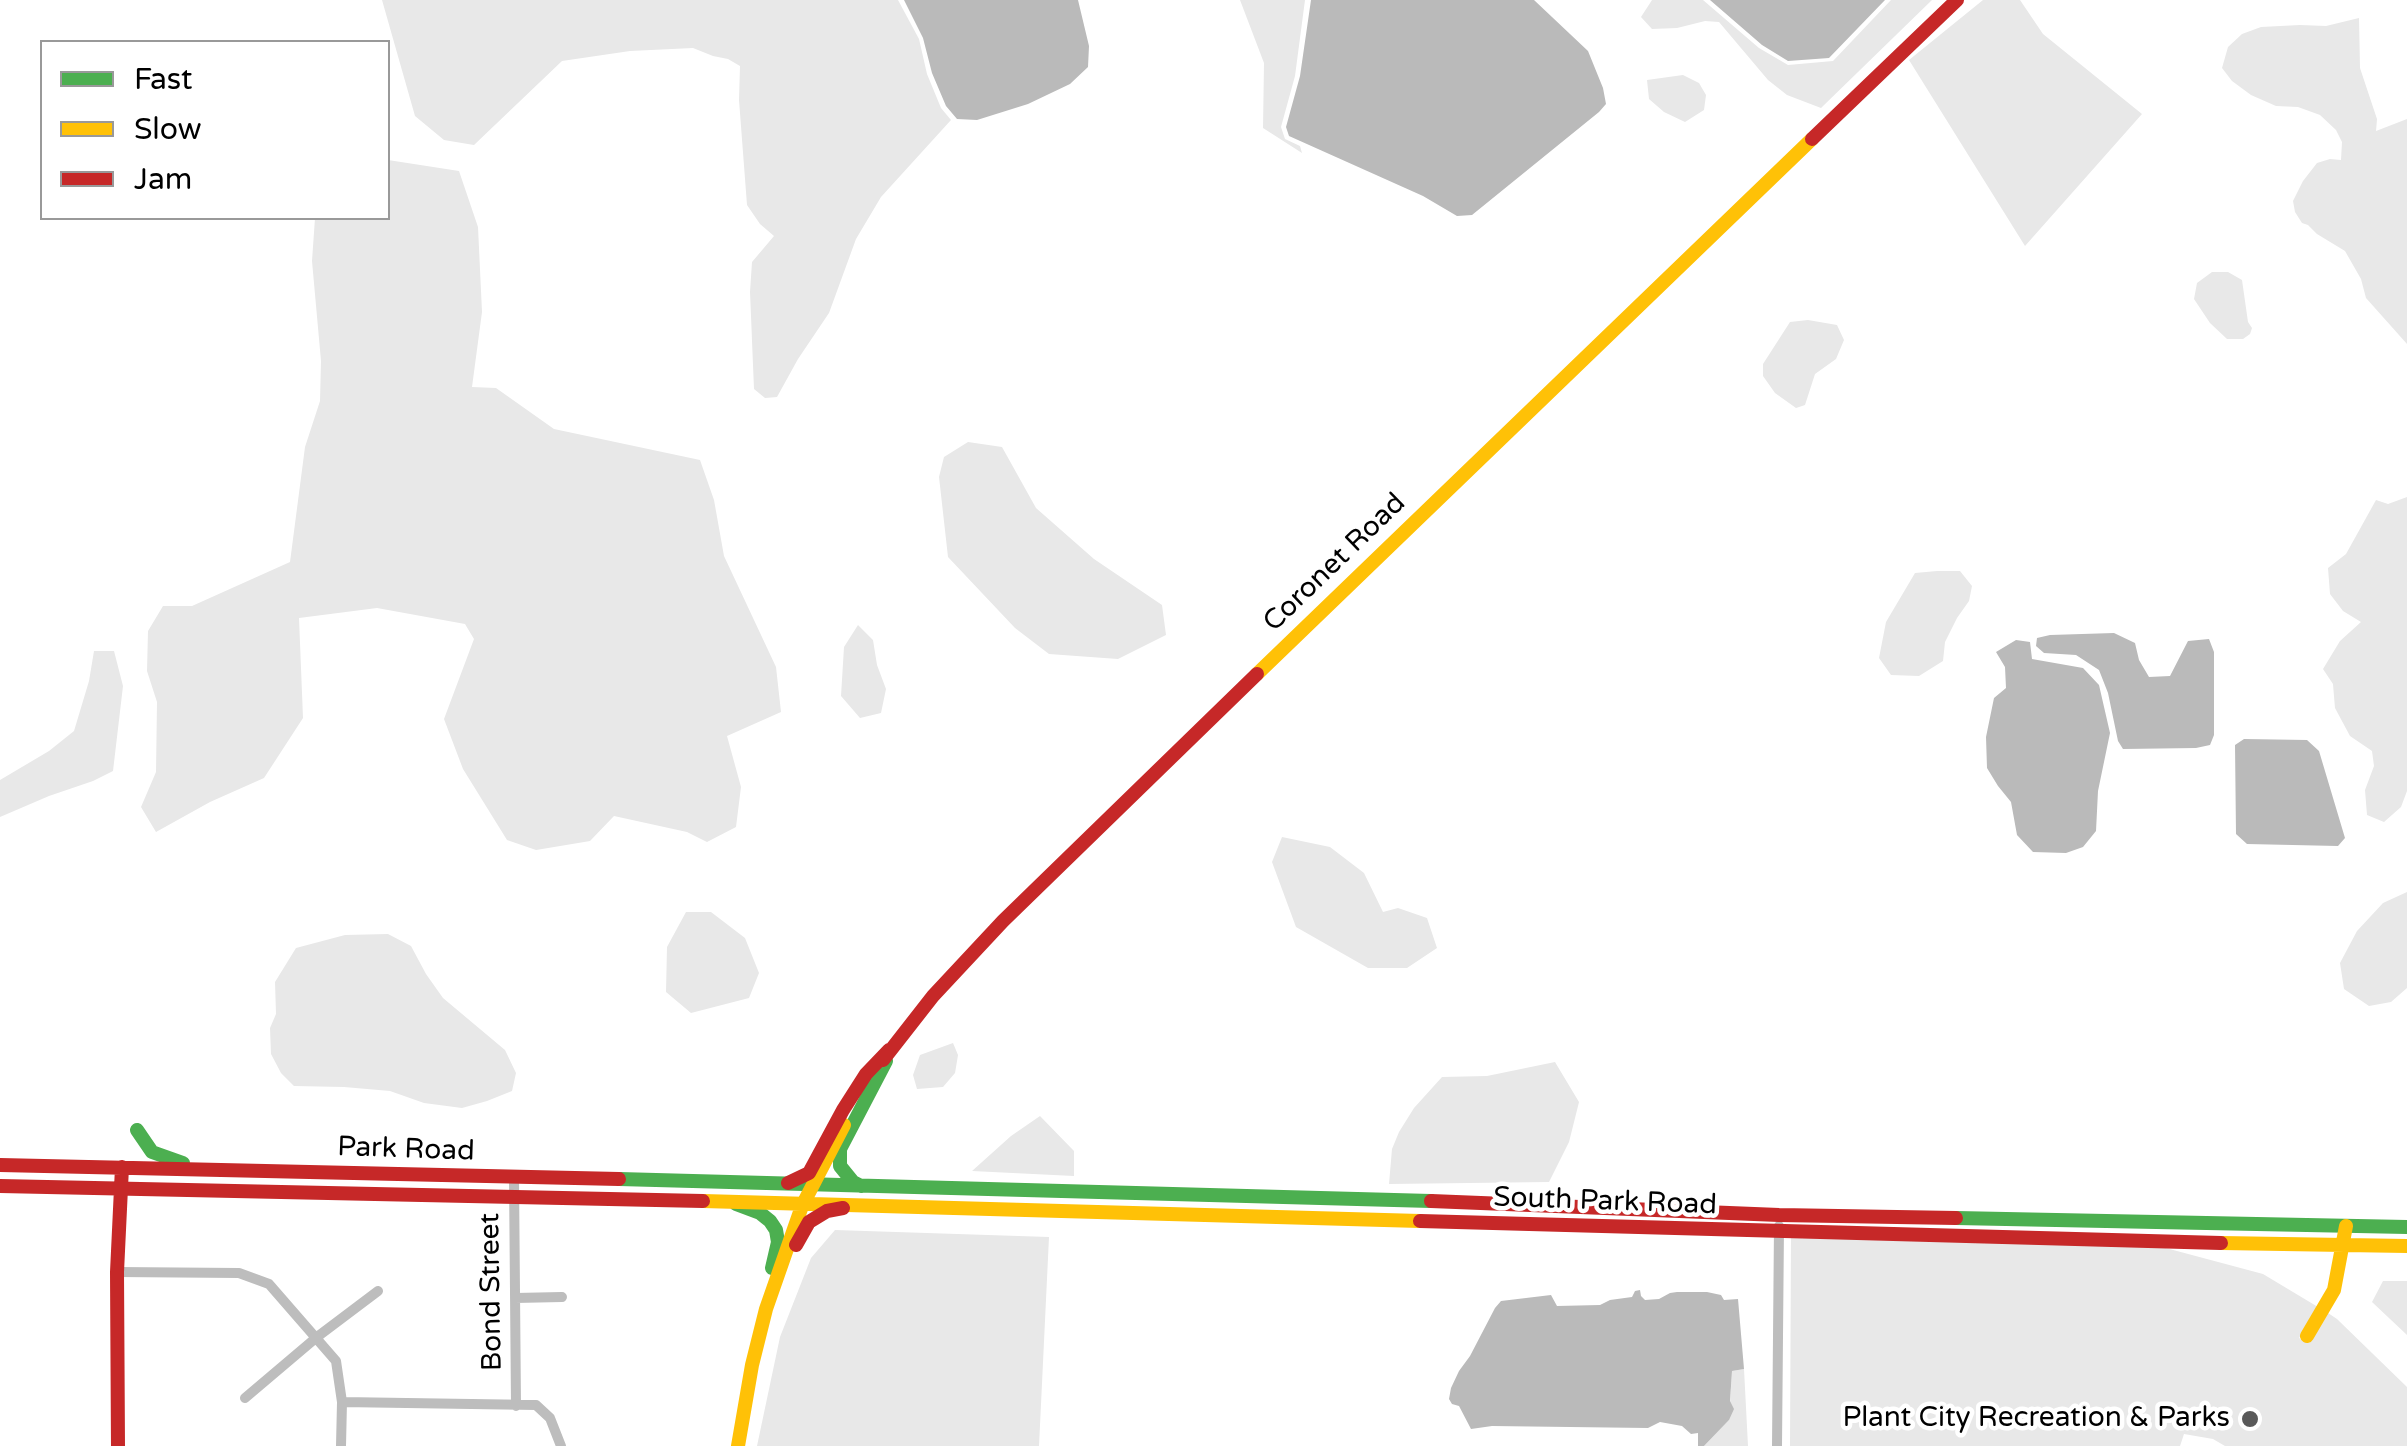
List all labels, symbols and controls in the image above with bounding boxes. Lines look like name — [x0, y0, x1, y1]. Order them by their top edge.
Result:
legend — [40, 40, 390, 220]
text: Fast — [134, 61, 193, 98]
text: Slow — [134, 111, 202, 148]
text: Jam — [134, 161, 192, 198]
street label: Coronet Road — [1257, 487, 1413, 639]
street label: Park Road — [337, 1131, 475, 1169]
street label: South Park Road — [1493, 1181, 1717, 1223]
street label: Bond Street — [474, 1213, 510, 1371]
place label: Plant City Recreation & Parks — [1842, 1402, 2230, 1436]
marker: Plant City Recreation & Parks — [2239, 1408, 2261, 1430]

